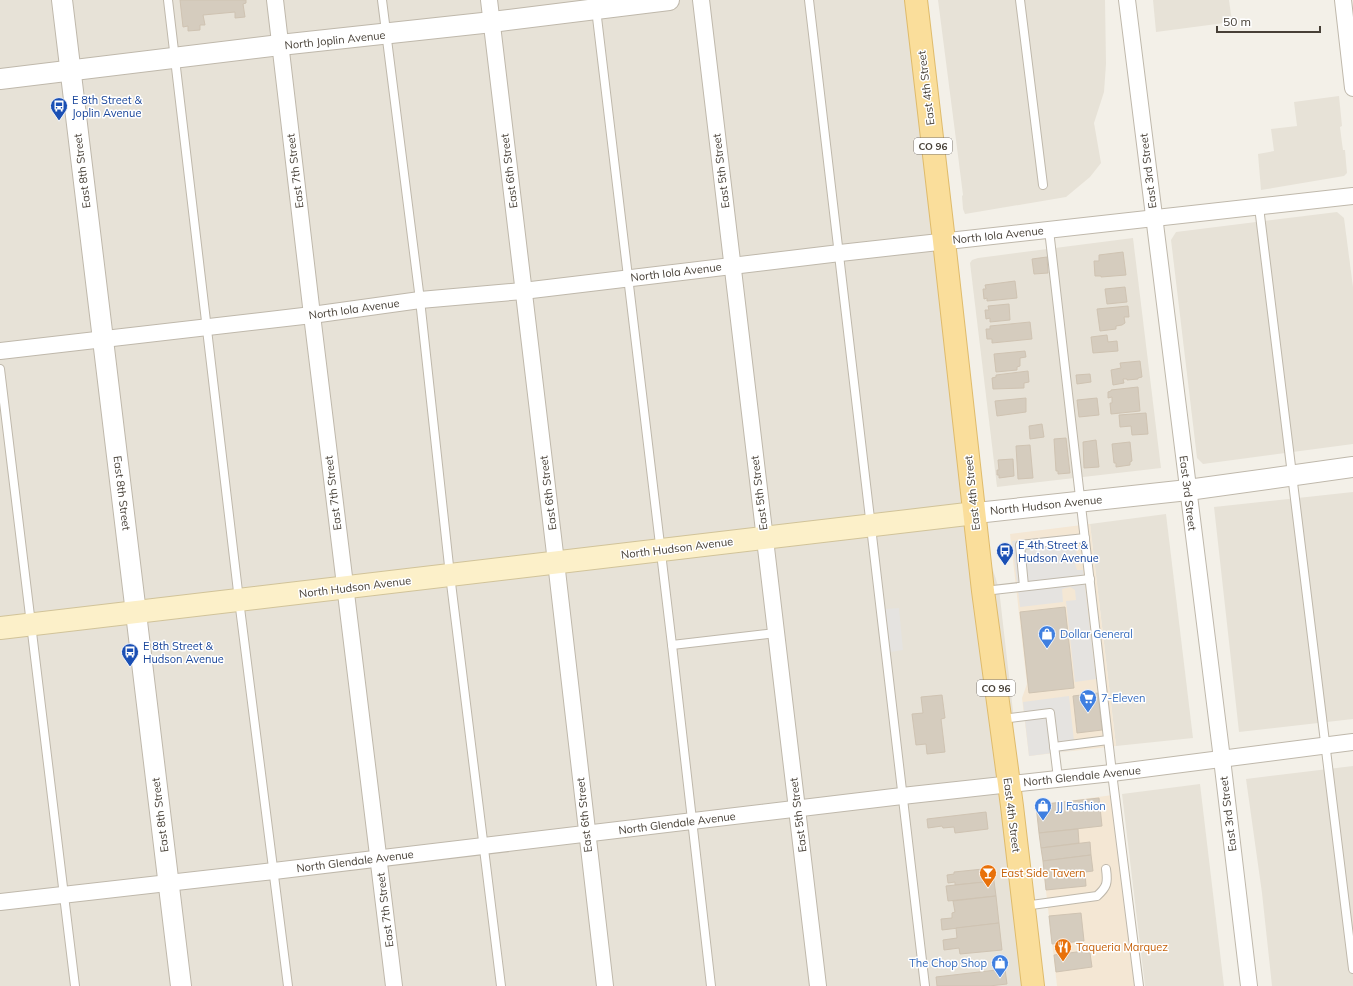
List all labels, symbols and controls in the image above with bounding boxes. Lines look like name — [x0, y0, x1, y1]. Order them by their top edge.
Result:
scale bar — [1217, 8, 1320, 34]
text: 50 m — [1223, 14, 1251, 29]
street label: North Joplin Avenue — [284, 28, 386, 52]
street label: East 4th Street — [914, 50, 938, 126]
place label: E 8th Street & Joplin Avenue — [72, 93, 142, 120]
bus stop icon: E 8th Street & Joplin Avenue — [49, 96, 69, 121]
street label: East 8th Street — [70, 133, 94, 209]
street label: East 7th Street — [283, 133, 307, 209]
street label: East 6th Street — [497, 133, 521, 209]
street label: East 5th Street — [709, 133, 733, 209]
street label: East 3rd Street — [1136, 133, 1160, 209]
road number: CO 96 — [914, 138, 952, 154]
street label: North Iola Avenue — [952, 223, 1044, 247]
street label: North Iola Avenue — [630, 259, 722, 285]
street label: North Iola Avenue — [308, 296, 400, 322]
street label: East 8th Street — [110, 455, 134, 531]
street label: East 7th Street — [321, 455, 345, 531]
street label: East 6th Street — [536, 455, 560, 531]
street label: East 5th Street — [747, 455, 771, 531]
street label: East 4th Street — [961, 455, 983, 531]
street label: East 3rd Street — [1176, 455, 1200, 531]
street label: North Hudson Avenue — [989, 492, 1103, 518]
street label: North Hudson Avenue — [620, 534, 734, 562]
place label: E 4th Street & Hudson Avenue — [1018, 538, 1099, 565]
bus stop icon: E 4th Street & Hudson Avenue — [995, 541, 1015, 566]
street label: North Hudson Avenue — [298, 573, 412, 601]
shop icon: Dollar General — [1037, 624, 1057, 649]
place label: Dollar General — [1060, 627, 1133, 641]
place label: E 8th Street & Hudson Avenue — [143, 639, 224, 666]
bus stop icon: E 8th Street & Hudson Avenue — [120, 642, 140, 667]
road number: CO 96 — [977, 680, 1015, 696]
supermarket icon: 7-Eleven — [1078, 688, 1098, 713]
place label: 7-Eleven — [1101, 691, 1146, 705]
street label: North Glendale Avenue — [1023, 763, 1141, 789]
street label: East 3rd Street — [1216, 776, 1240, 852]
street label: East 8th Street — [148, 777, 172, 853]
street label: East 6th Street — [573, 777, 595, 853]
street label: East 5th Street — [786, 777, 810, 853]
street label: East 4th Street — [1000, 777, 1024, 853]
shop icon: JJ Fashion — [1033, 796, 1053, 821]
place label: JJ Fashion — [1056, 799, 1106, 813]
street label: North Glendale Avenue — [618, 809, 736, 837]
street label: North Glendale Avenue — [296, 847, 414, 875]
bar icon: East Side Tavern — [978, 863, 998, 888]
place label: East Side Tavern — [1001, 866, 1086, 880]
street label: East 7th Street — [373, 872, 397, 948]
restaurant icon: Taqueria Marquez — [1053, 937, 1073, 962]
place label: Taqueria Marquez — [1076, 940, 1168, 954]
shop icon: The Chop Shop — [990, 953, 1010, 978]
place label: The Chop Shop — [909, 956, 987, 970]

